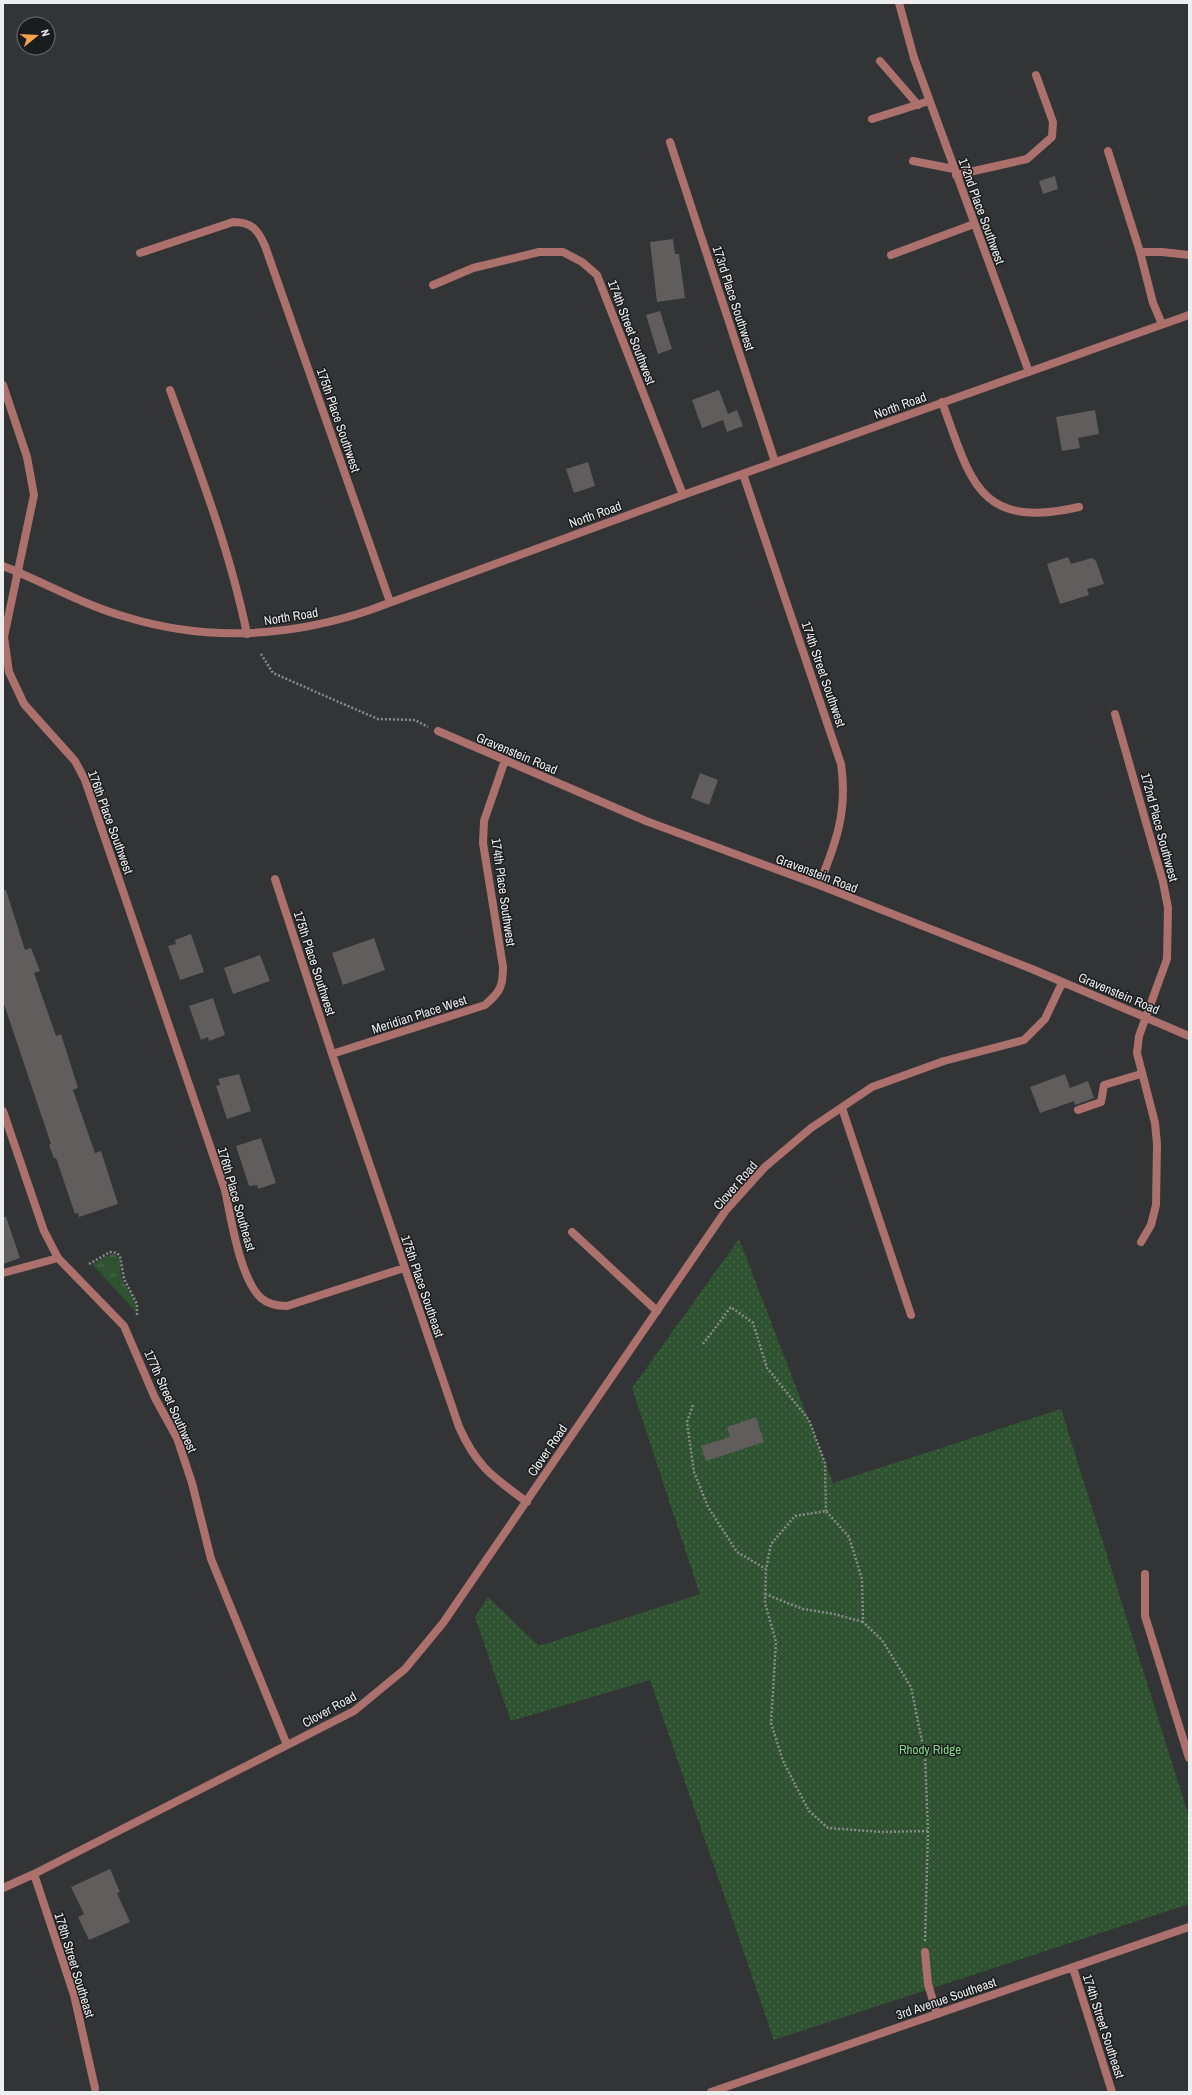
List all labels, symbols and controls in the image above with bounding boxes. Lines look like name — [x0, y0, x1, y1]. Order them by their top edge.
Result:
north arrow — [16, 16, 56, 56]
text: N — [38, 28, 53, 38]
street label: 172nd Place Southwest — [954, 156, 1009, 267]
street label: 173rd Place Southwest — [709, 243, 759, 353]
street label: 174th Street Southwest — [604, 277, 659, 387]
street label: 175th Place Southwest — [313, 366, 364, 475]
street label: North Road — [872, 388, 929, 423]
street label: North Road — [567, 497, 624, 532]
street label: North Road — [263, 604, 319, 629]
street label: 174th Street Southwest — [797, 619, 850, 729]
street label: Gravenstein Road — [474, 729, 560, 778]
street label: 176th Place Southwest — [84, 768, 137, 876]
street label: 172nd Place Southwest — [1137, 771, 1182, 883]
street label: 174th Place Southwest — [487, 837, 520, 947]
street label: Gravenstein Road — [773, 850, 860, 897]
street label: 175th Place Southwest — [290, 909, 339, 1018]
street label: Gravenstein Road — [1076, 969, 1162, 1018]
street label: Meridian Place West — [370, 991, 469, 1038]
street label: 176th Place Southeast — [214, 1145, 259, 1253]
street label: Clover Road — [710, 1157, 761, 1213]
street label: 175th Place Southeast — [397, 1233, 448, 1340]
street label: 177th Street Southwest — [140, 1347, 201, 1455]
street label: Clover Road — [524, 1421, 571, 1480]
street label: Clover Road — [299, 1688, 359, 1731]
park label: Rhody Ridge — [899, 1741, 961, 1758]
street label: 178th Street Southeast — [50, 1911, 99, 2020]
street label: 174th Street Southeast — [1079, 1972, 1128, 2081]
street label: 3rd Avenue Southeast — [894, 1973, 998, 2024]

